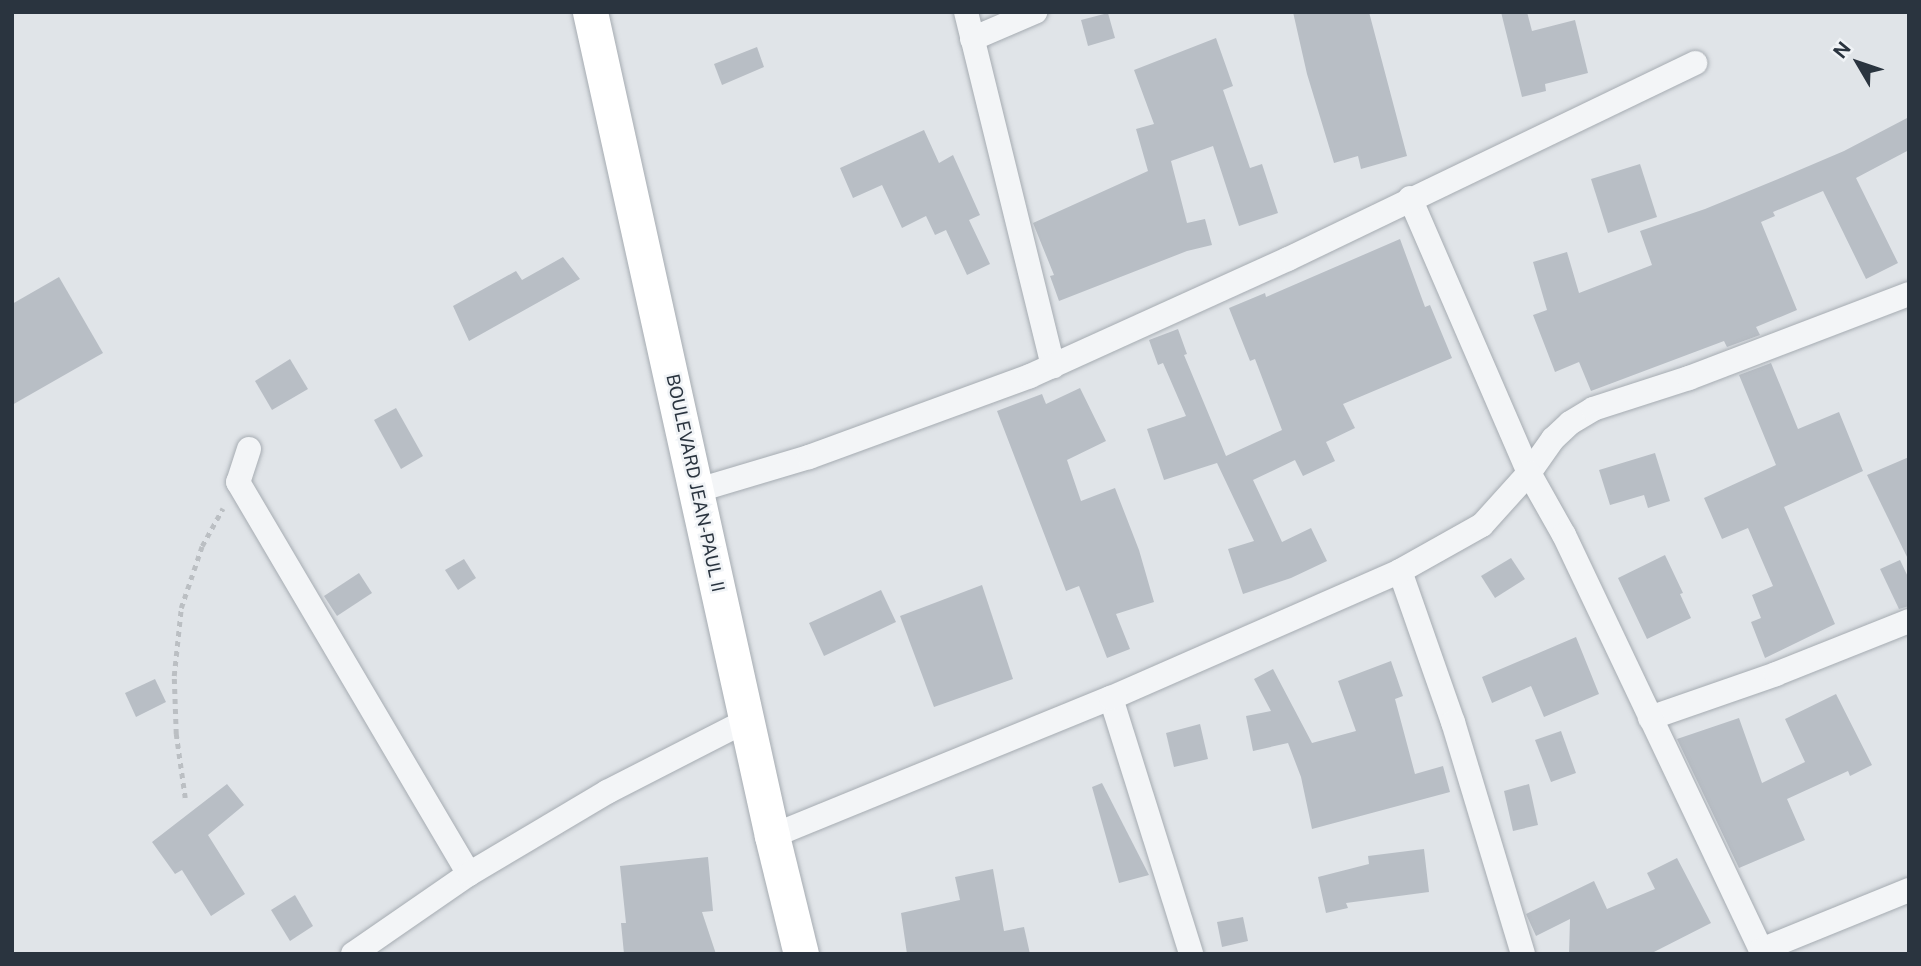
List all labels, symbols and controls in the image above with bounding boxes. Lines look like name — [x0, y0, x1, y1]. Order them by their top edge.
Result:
north arrow — [1823, 28, 1893, 98]
text: N — [1828, 37, 1855, 62]
street label: BOULEVARD JEAN-PAUL II — [661, 372, 729, 594]

